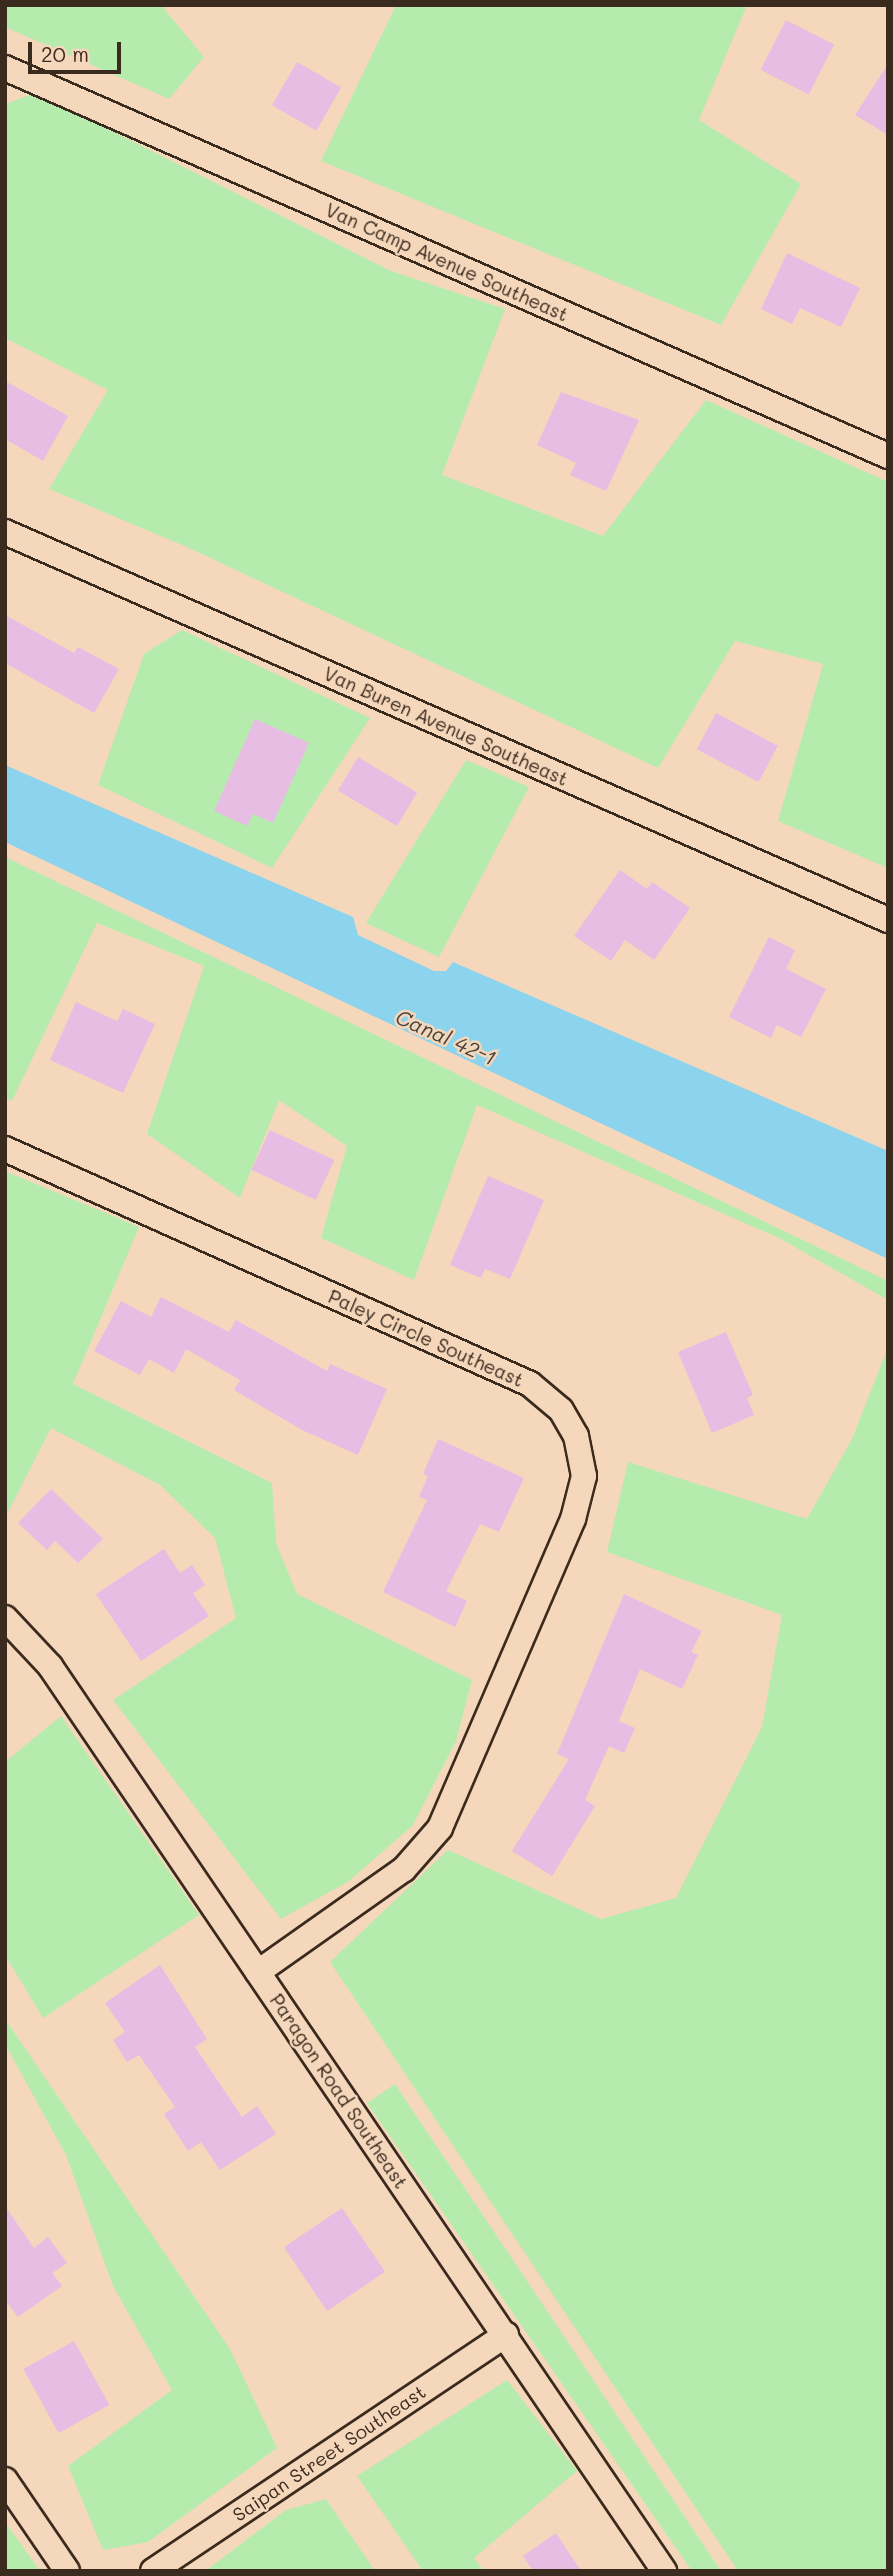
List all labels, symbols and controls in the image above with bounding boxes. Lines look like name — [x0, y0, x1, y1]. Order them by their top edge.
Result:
scale bar — [32, 28, 124, 72]
text: 20 m — [41, 40, 89, 67]
street label: Van Camp Avenue Southeast — [322, 198, 572, 326]
street label: Van Buren Avenue Southeast — [320, 662, 572, 790]
water label: Canal 42-1 — [392, 1004, 500, 1070]
street label: Paley Circle Southeast — [325, 1285, 527, 1391]
street label: Paragon Road Southeast — [265, 1989, 413, 2193]
street label: Saipan Street Southeast — [228, 2380, 430, 2526]

